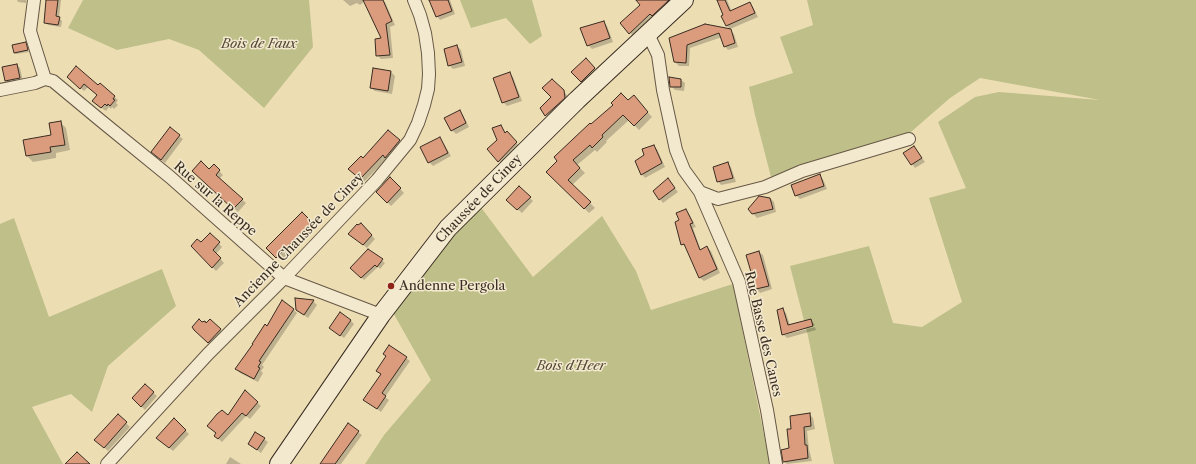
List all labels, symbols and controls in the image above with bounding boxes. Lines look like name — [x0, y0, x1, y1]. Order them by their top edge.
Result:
park label: Bois de Faux — [221, 36, 297, 52]
street label: Chaussée de Ciney — [433, 151, 525, 247]
street label: Rue sur la Reppe — [170, 159, 260, 239]
street label: Ancienne Chaussée de Ciney — [231, 170, 367, 310]
street label: Rue Basse des Canes — [741, 270, 785, 398]
place label: Andenne Pergola — [399, 278, 505, 294]
marker: Andenne Pergola — [386, 281, 396, 291]
park label: Bois d'Heer — [536, 358, 606, 374]

